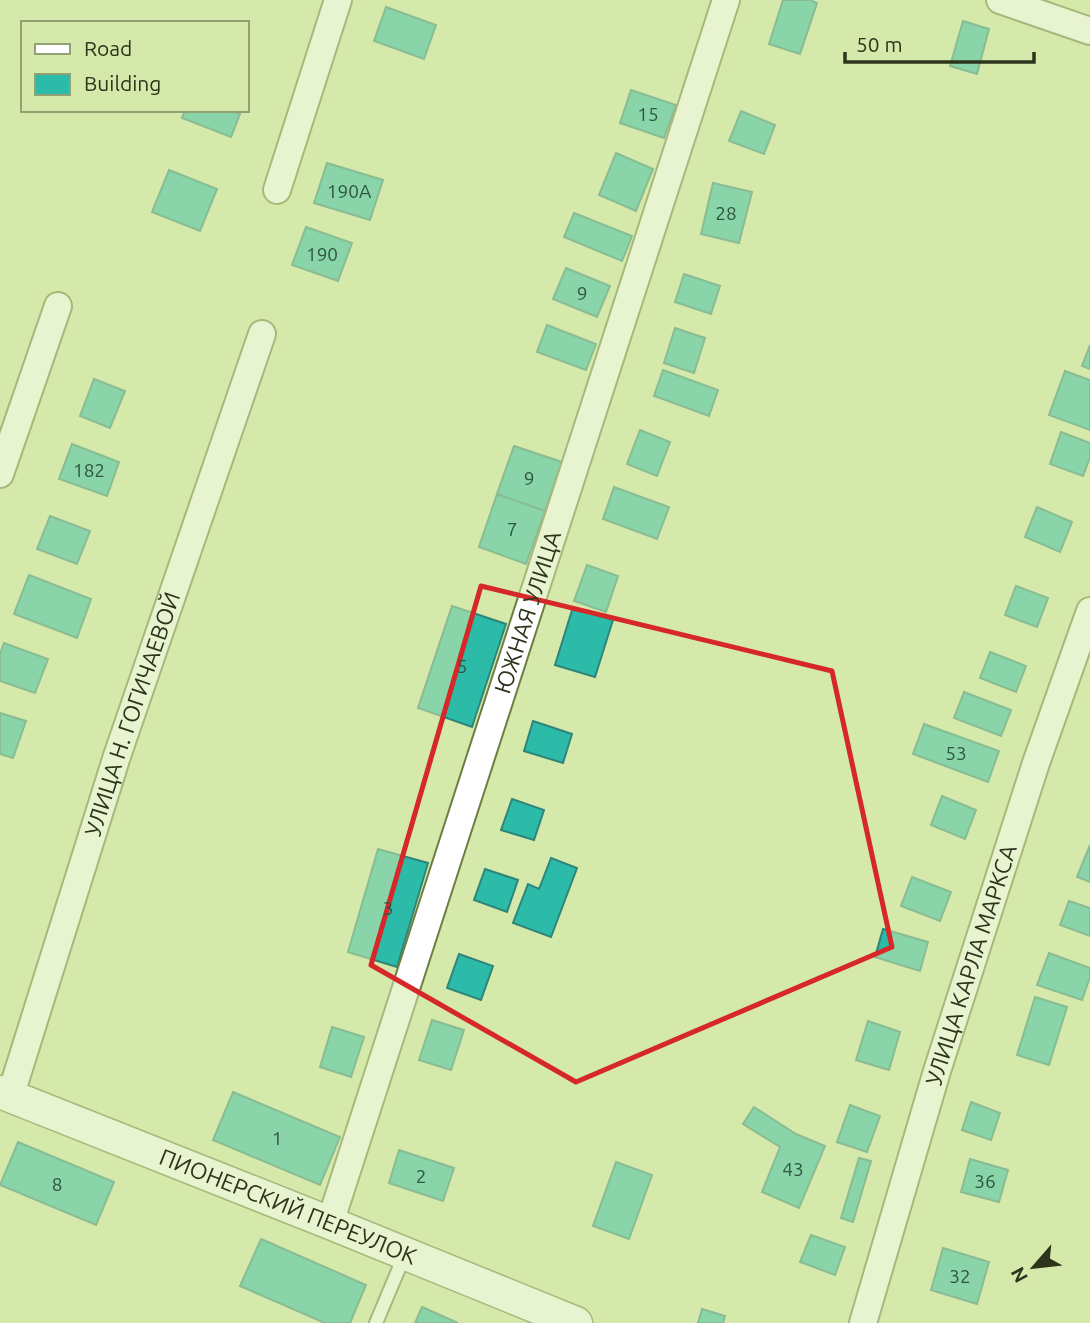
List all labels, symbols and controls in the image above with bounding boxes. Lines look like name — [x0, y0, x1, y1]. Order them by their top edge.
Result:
legend — [21, 21, 248, 112]
scale bar — [845, 21, 1034, 65]
text: 50 m — [856, 32, 903, 56]
text: Road — [84, 36, 132, 60]
text: Building — [84, 71, 161, 95]
house number: 15 — [637, 103, 659, 125]
house number: 190А — [327, 180, 372, 202]
house number: 28 — [715, 202, 737, 224]
house number: 190 — [306, 243, 338, 265]
house number: 9 — [577, 282, 587, 304]
house number: 182 — [73, 459, 105, 481]
house number: 9 — [524, 467, 534, 489]
house number: 7 — [507, 518, 517, 540]
street label: ЮЖНАЯ УЛИЦА — [489, 528, 565, 696]
street label: УЛИЦА Н. ГОГИЧАЕВОЙ — [80, 589, 184, 839]
house number: 5 — [457, 655, 467, 677]
house number: 53 — [945, 742, 967, 764]
street label: УЛИЦА КАРЛА МАРКСА — [921, 841, 1021, 1088]
house number: 3 — [383, 897, 393, 919]
house number: 1 — [272, 1127, 282, 1149]
street label: ПИОНЕРСКИЙ ПЕРЕУЛОК — [156, 1144, 420, 1269]
house number: 43 — [782, 1158, 804, 1180]
house number: 2 — [416, 1165, 426, 1187]
house number: 36 — [974, 1170, 996, 1192]
house number: 8 — [52, 1173, 62, 1195]
north arrow — [999, 1232, 1069, 1302]
text: N — [1006, 1264, 1032, 1286]
house number: 32 — [949, 1265, 971, 1287]

